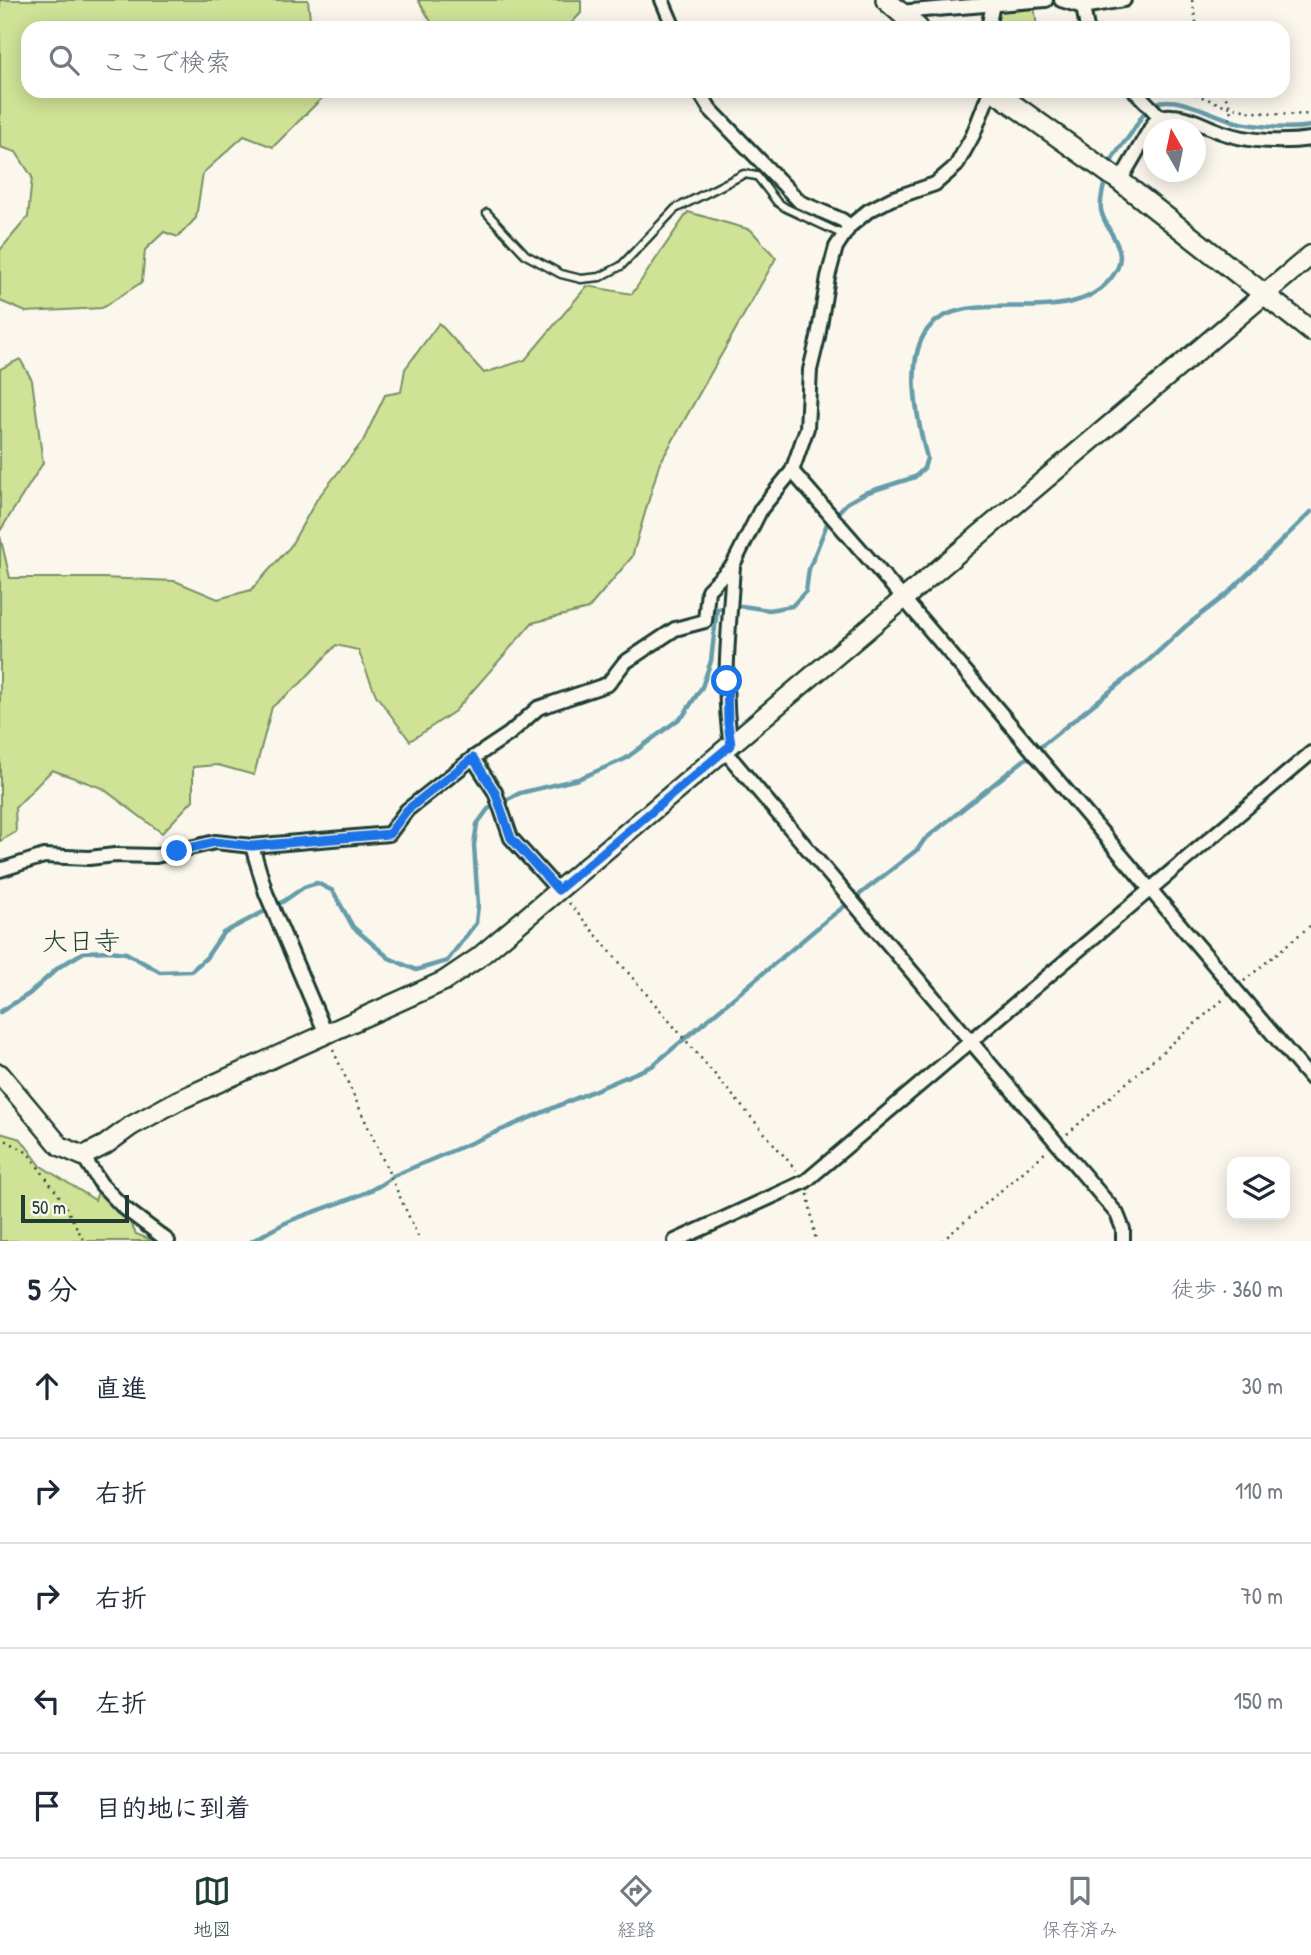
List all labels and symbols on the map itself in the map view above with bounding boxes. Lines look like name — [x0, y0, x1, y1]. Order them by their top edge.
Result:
north arrow — [1143, 119, 1206, 182]
route start — [711, 665, 742, 696]
route end — [161, 835, 192, 866]
district label: 大日寺 — [42, 923, 120, 958]
scale bar — [21, 1192, 130, 1224]

